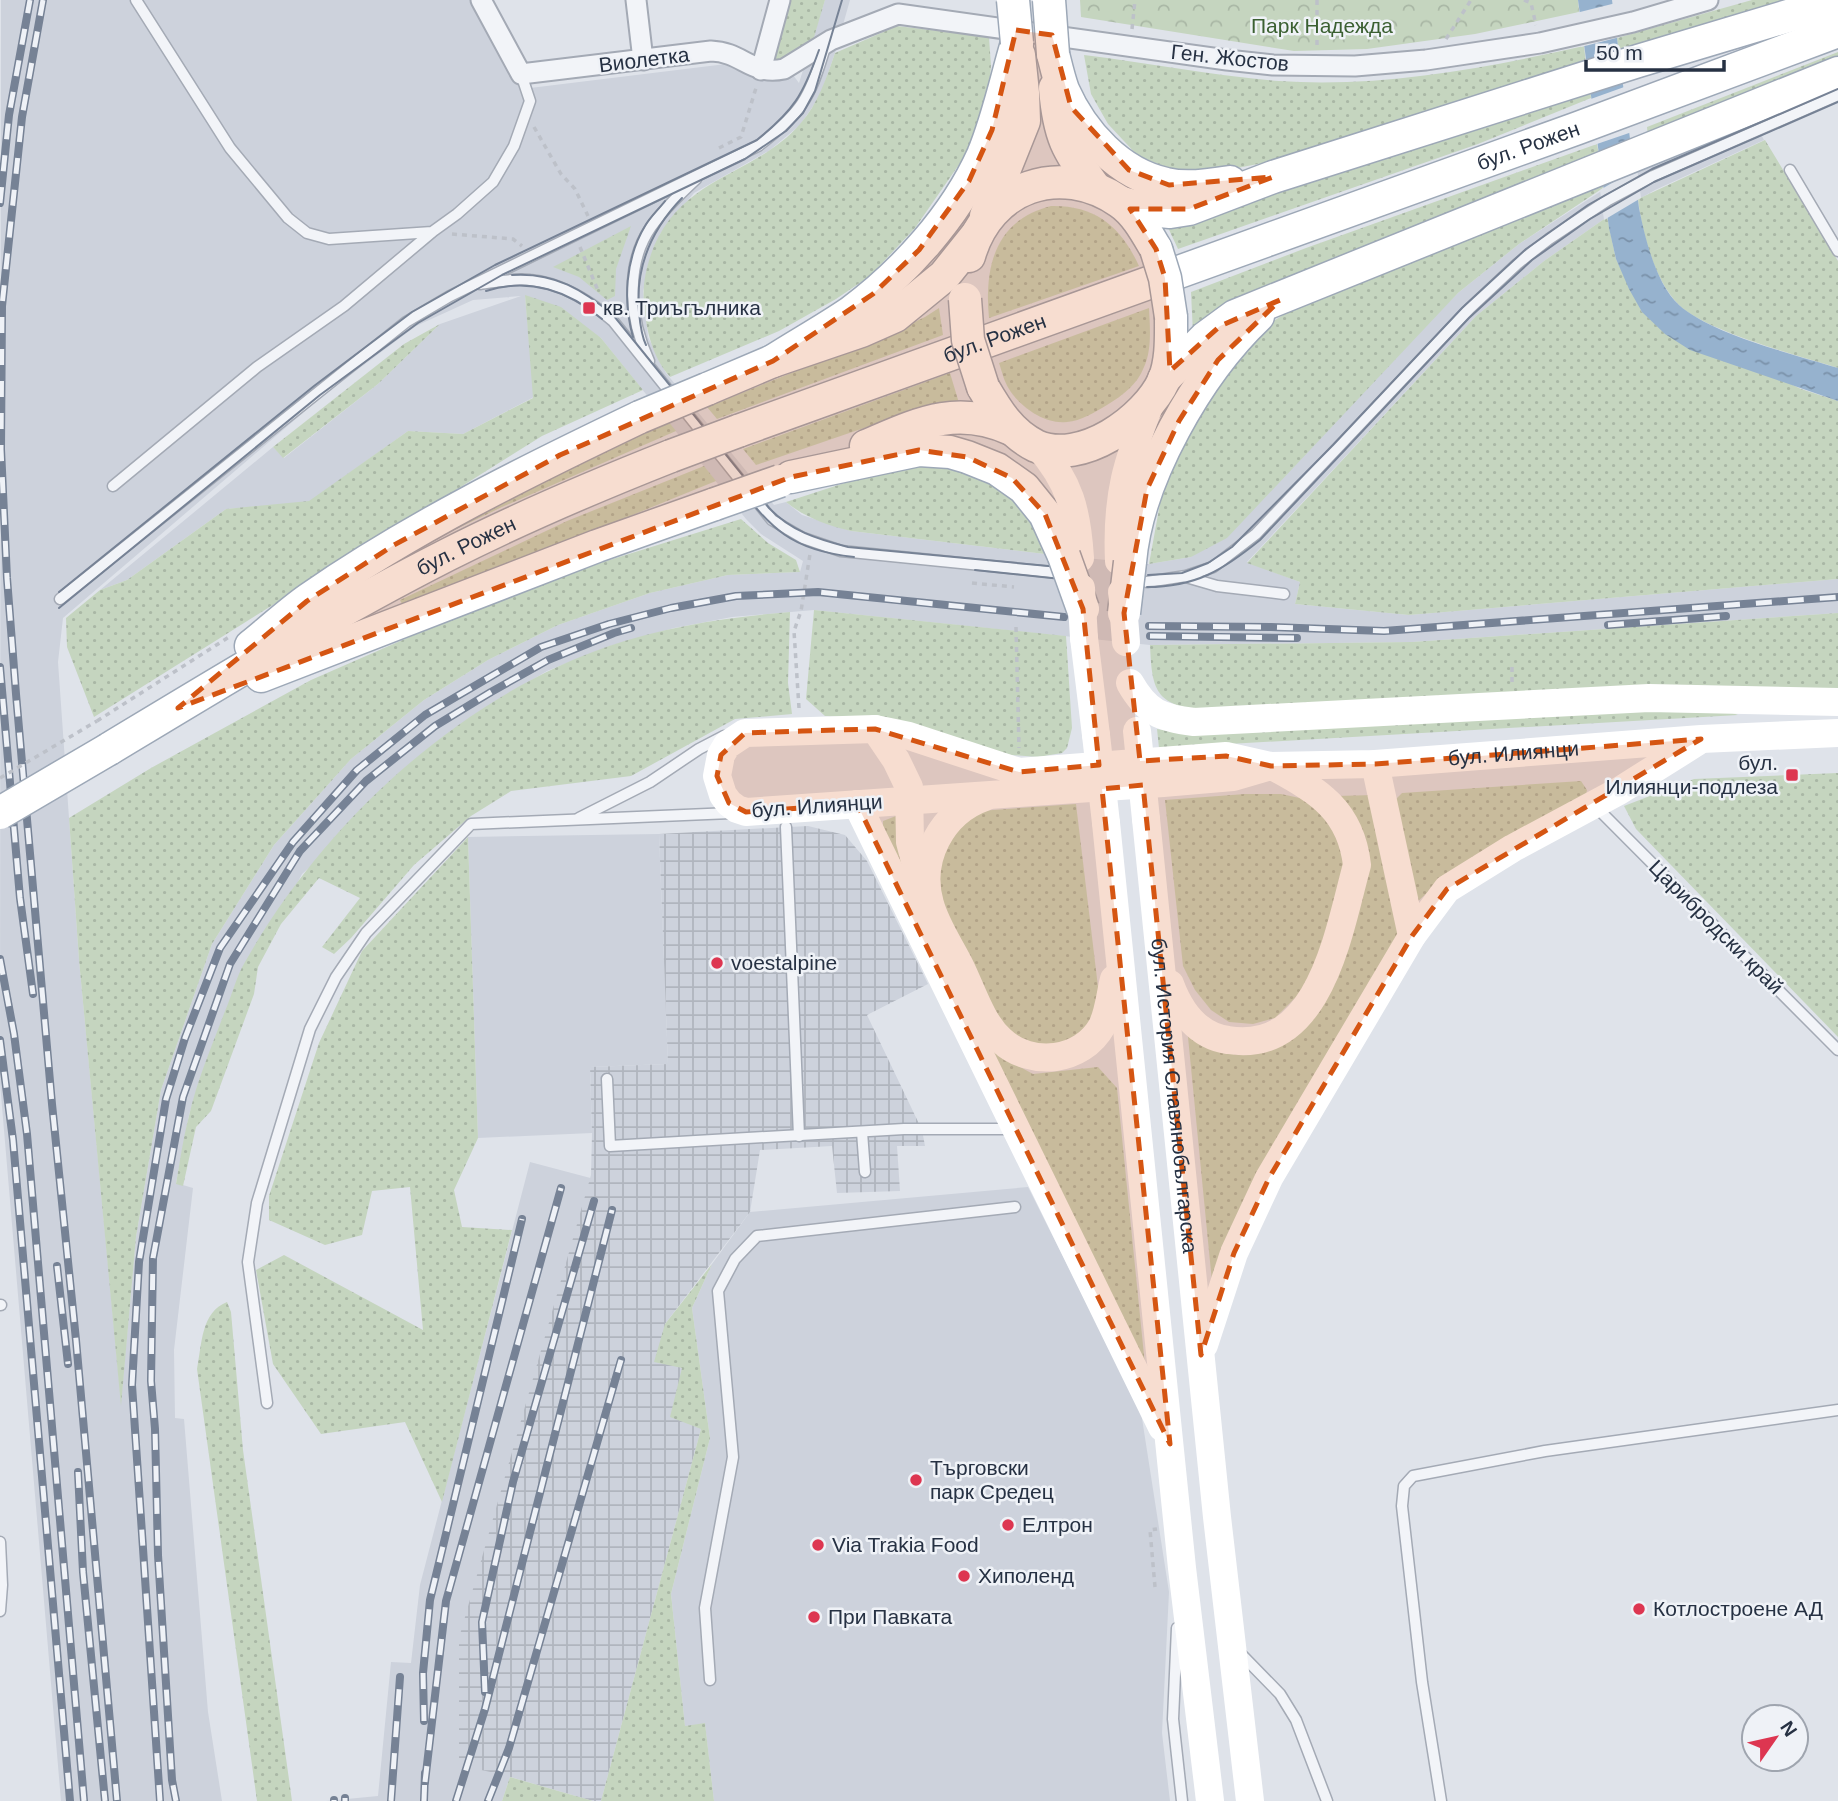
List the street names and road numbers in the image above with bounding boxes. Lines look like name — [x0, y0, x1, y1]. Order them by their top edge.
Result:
street label: Ген. Жостов — [1170, 40, 1290, 75]
street label: Виолетка — [597, 42, 691, 76]
street label: бул. Рожен — [1474, 116, 1582, 175]
street label: бул. Рожен — [940, 309, 1049, 367]
street label: бул. Рожен — [413, 512, 519, 580]
street label: бул. Илиянци — [1447, 736, 1580, 769]
street label: бул. Илиянци — [751, 789, 883, 822]
street label: Царибродски край — [1645, 855, 1788, 998]
street label: бул. История Славянобългарска — [1147, 937, 1202, 1255]

